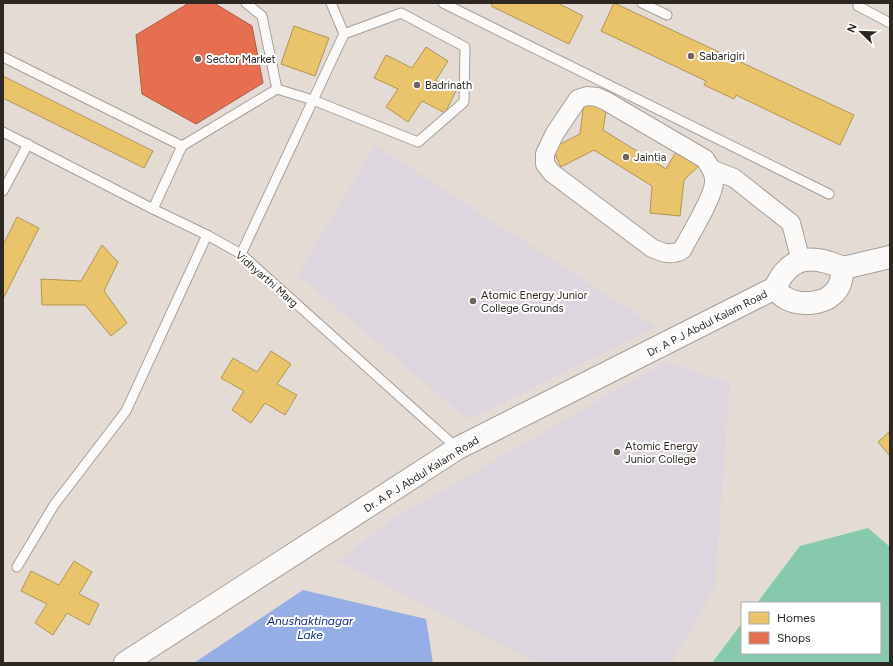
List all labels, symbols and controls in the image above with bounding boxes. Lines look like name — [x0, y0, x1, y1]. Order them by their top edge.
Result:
north arrow — [841, 12, 881, 52]
text: N — [845, 22, 860, 35]
place label: Sabarigiri — [699, 50, 745, 63]
marker: Sabarigiri — [686, 51, 696, 61]
place label: Sector Market — [206, 53, 276, 66]
marker: Sector Market — [193, 54, 203, 64]
place label: Badrinath — [425, 79, 472, 92]
marker: Badrinath — [412, 80, 422, 90]
place label: Jaintia — [634, 151, 666, 164]
marker: Jaintia — [621, 152, 631, 162]
street label: Vidhyarthi Marg — [233, 249, 300, 310]
street label: Dr. A P J Abdul Kalam Road — [645, 287, 770, 359]
place label: Atomic Energy Junior College Grounds — [481, 289, 588, 315]
marker: Atomic Energy Junior College Grounds — [468, 296, 478, 306]
street label: Dr. A P J Abdul Kalam Road — [361, 434, 481, 515]
place label: Atomic Energy Junior College — [625, 440, 698, 466]
marker: Atomic Energy Junior College — [612, 447, 622, 457]
legend — [741, 602, 881, 654]
text: Homes — [777, 611, 816, 625]
water label: Anushaktinagar Lake — [266, 614, 354, 642]
text: Shops — [777, 631, 811, 645]

